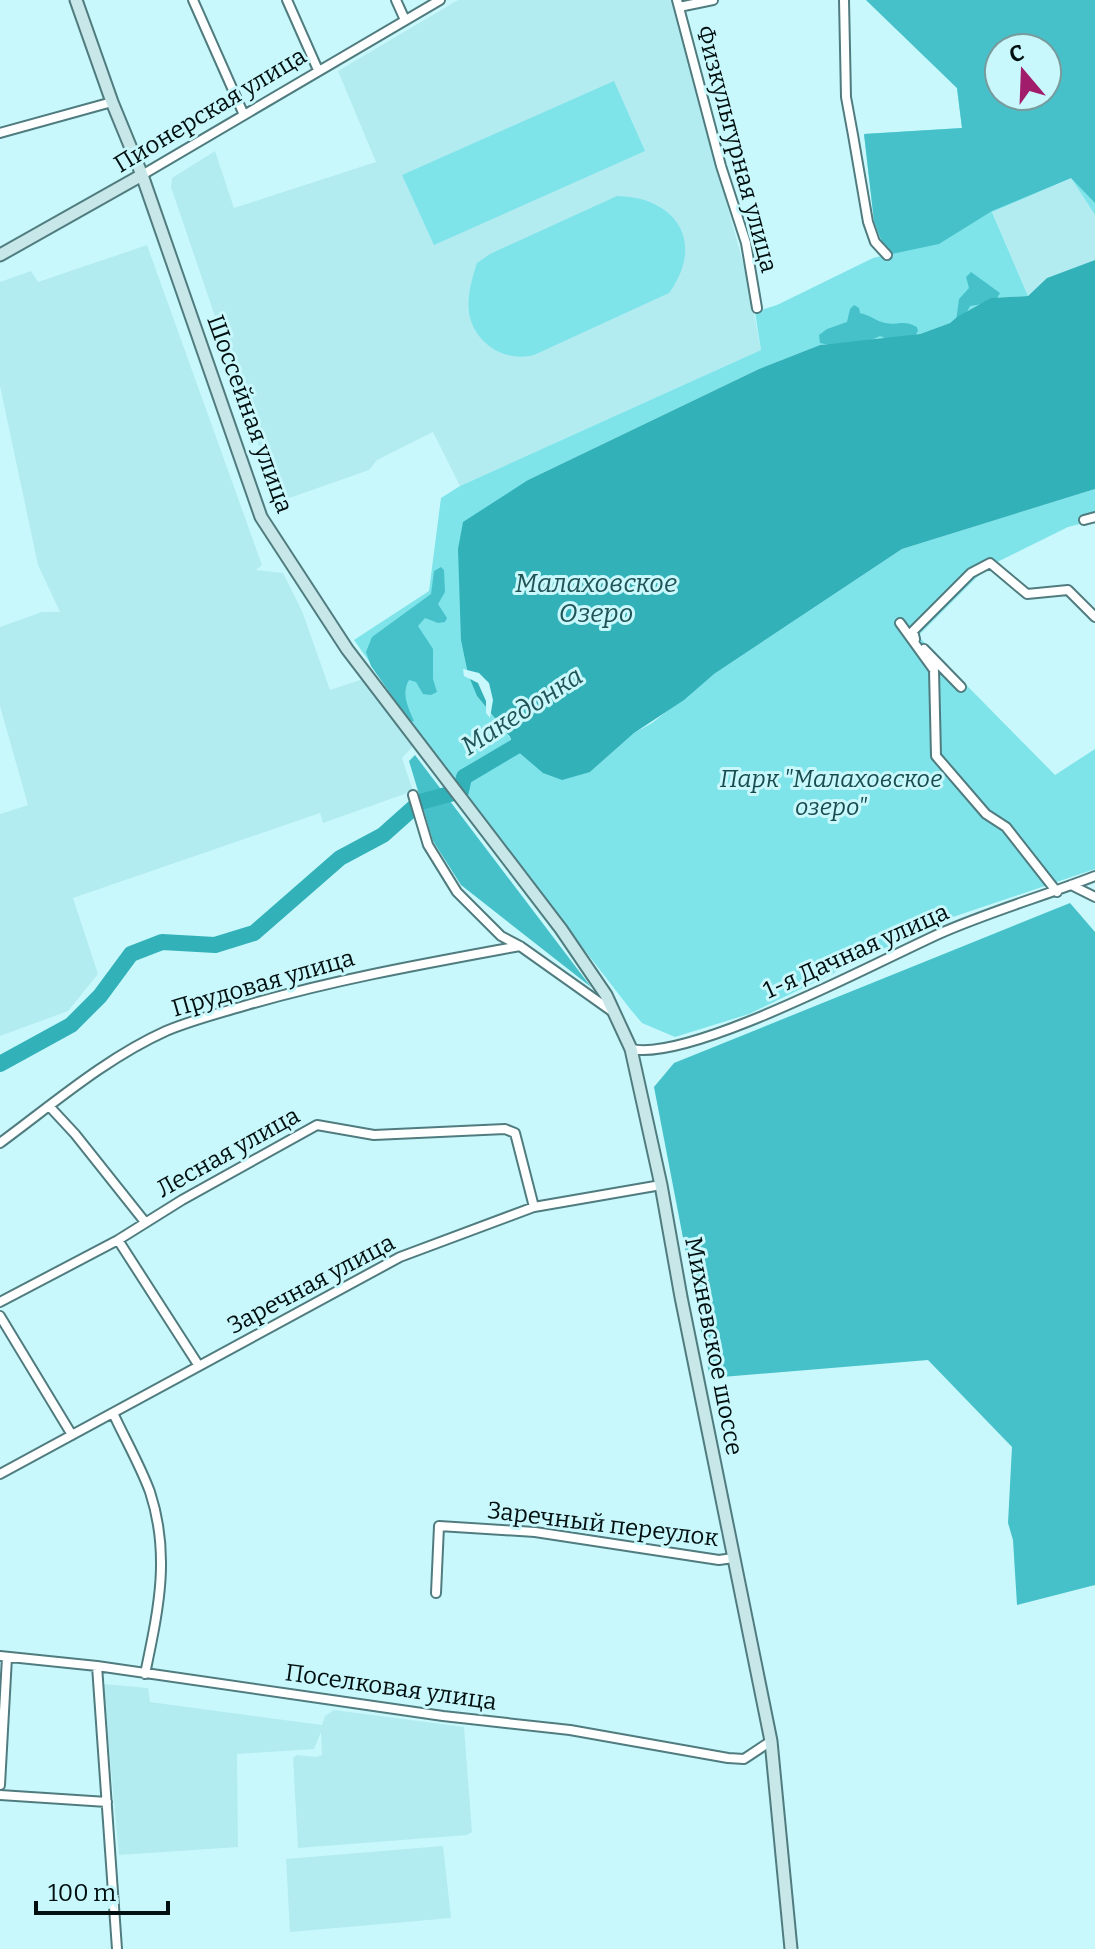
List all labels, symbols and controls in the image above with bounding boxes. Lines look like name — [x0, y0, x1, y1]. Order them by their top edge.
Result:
street label: Физкультурная улица — [691, 22, 783, 276]
north arrow — [983, 32, 1063, 112]
text: С — [1006, 39, 1028, 69]
street label: Пионерская улица — [109, 42, 311, 178]
street label: Шоссейная улица — [201, 311, 299, 517]
water label: Малаховское Озеро — [515, 568, 677, 629]
water label: Македонка — [455, 660, 589, 762]
park label: Парк "Малаховское озеро" — [720, 765, 942, 821]
street label: 1-я Дачная улица — [759, 898, 953, 1004]
street label: Прудовая улица — [168, 944, 358, 1022]
street label: Лесная улица — [151, 1101, 305, 1203]
street label: Заречная улица — [223, 1228, 399, 1340]
street label: Михневское шоссе — [679, 1235, 749, 1457]
street label: Заречный переулок — [486, 1496, 720, 1552]
street label: Поселковая улица — [283, 1658, 499, 1716]
scale bar — [36, 1865, 168, 1915]
text: 100 m — [48, 1879, 116, 1907]

